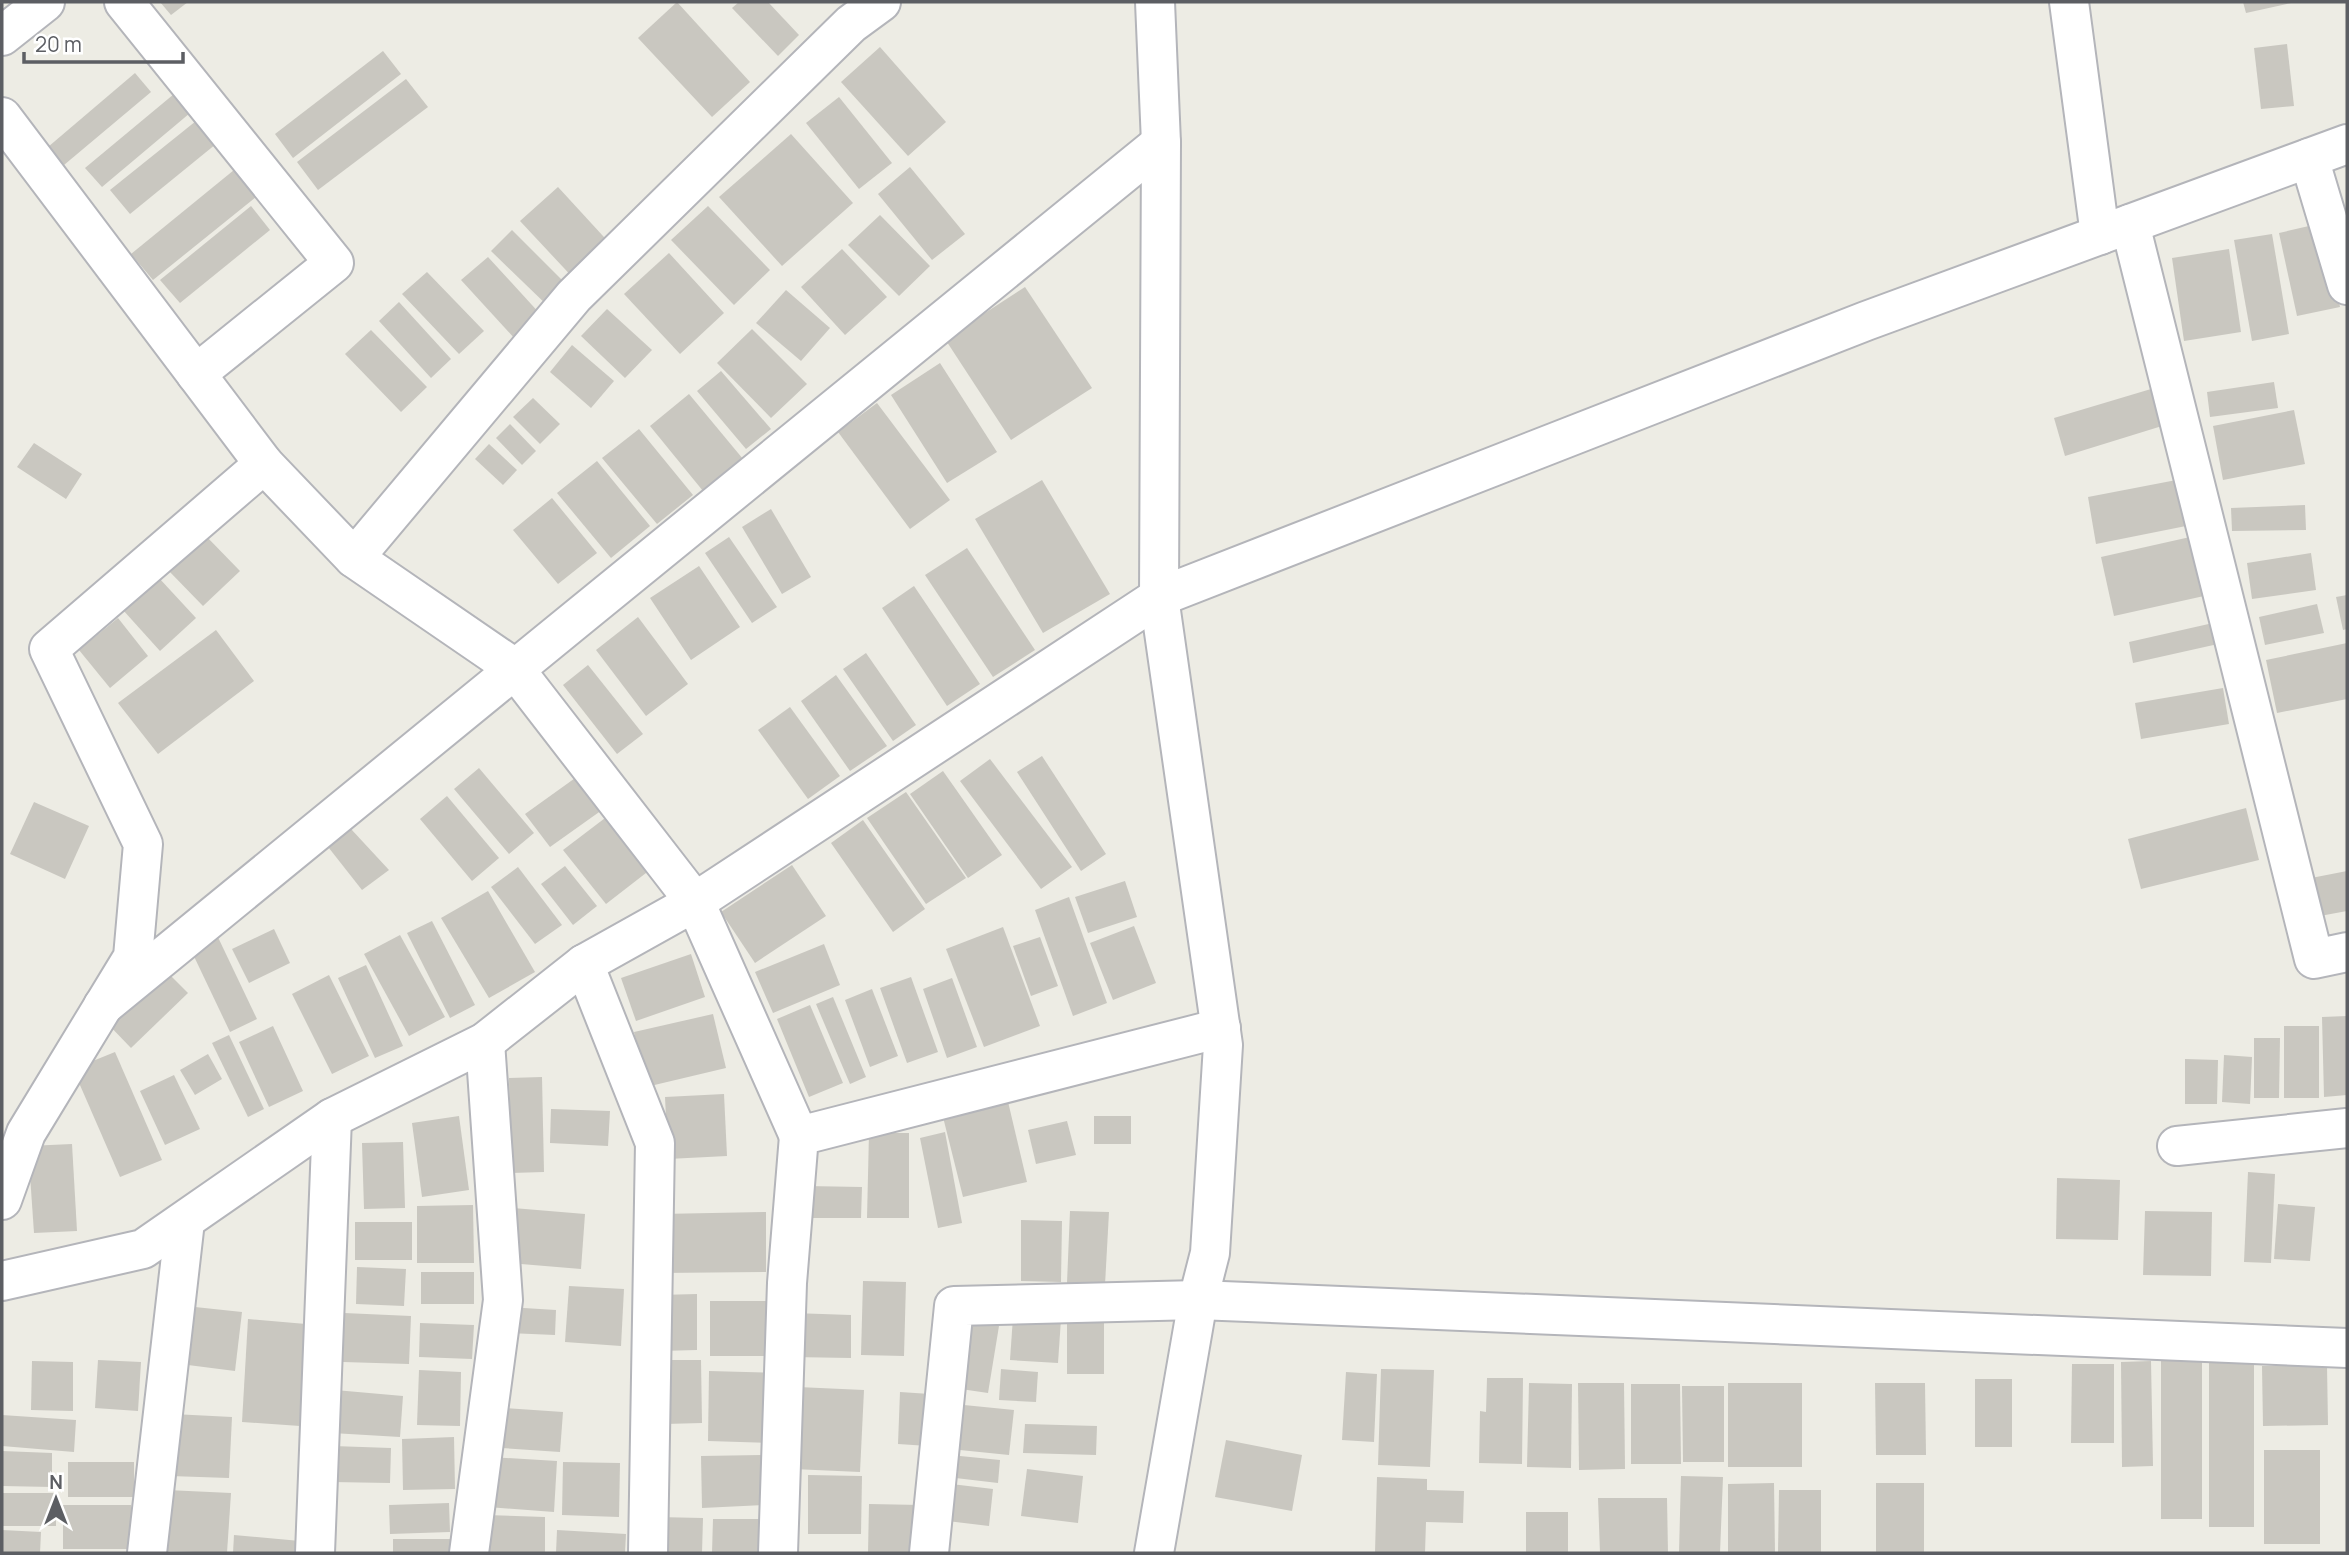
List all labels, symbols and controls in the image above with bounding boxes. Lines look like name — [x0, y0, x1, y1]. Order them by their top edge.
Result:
scale bar — [24, 21, 184, 65]
text: 20 m — [35, 30, 82, 58]
north arrow — [21, 1464, 91, 1534]
text: N — [49, 1469, 63, 1495]

